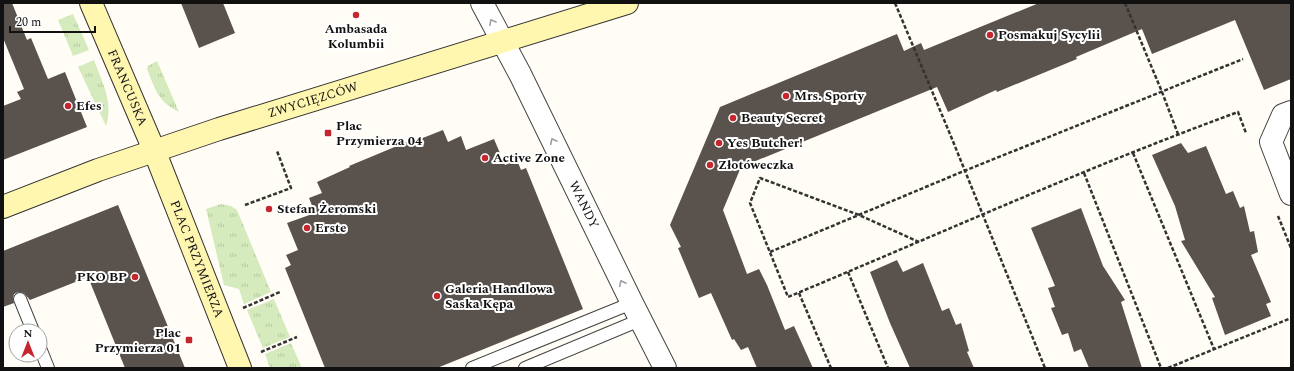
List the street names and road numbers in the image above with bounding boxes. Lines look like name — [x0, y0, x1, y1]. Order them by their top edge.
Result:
street label: FRANCUSKA — [102, 46, 153, 129]
street label: ZWYCIĘZCÓW — [265, 77, 361, 123]
street label: WANDY — [564, 177, 604, 232]
street label: PLAC PRZYMIERZA — [165, 197, 229, 321]

